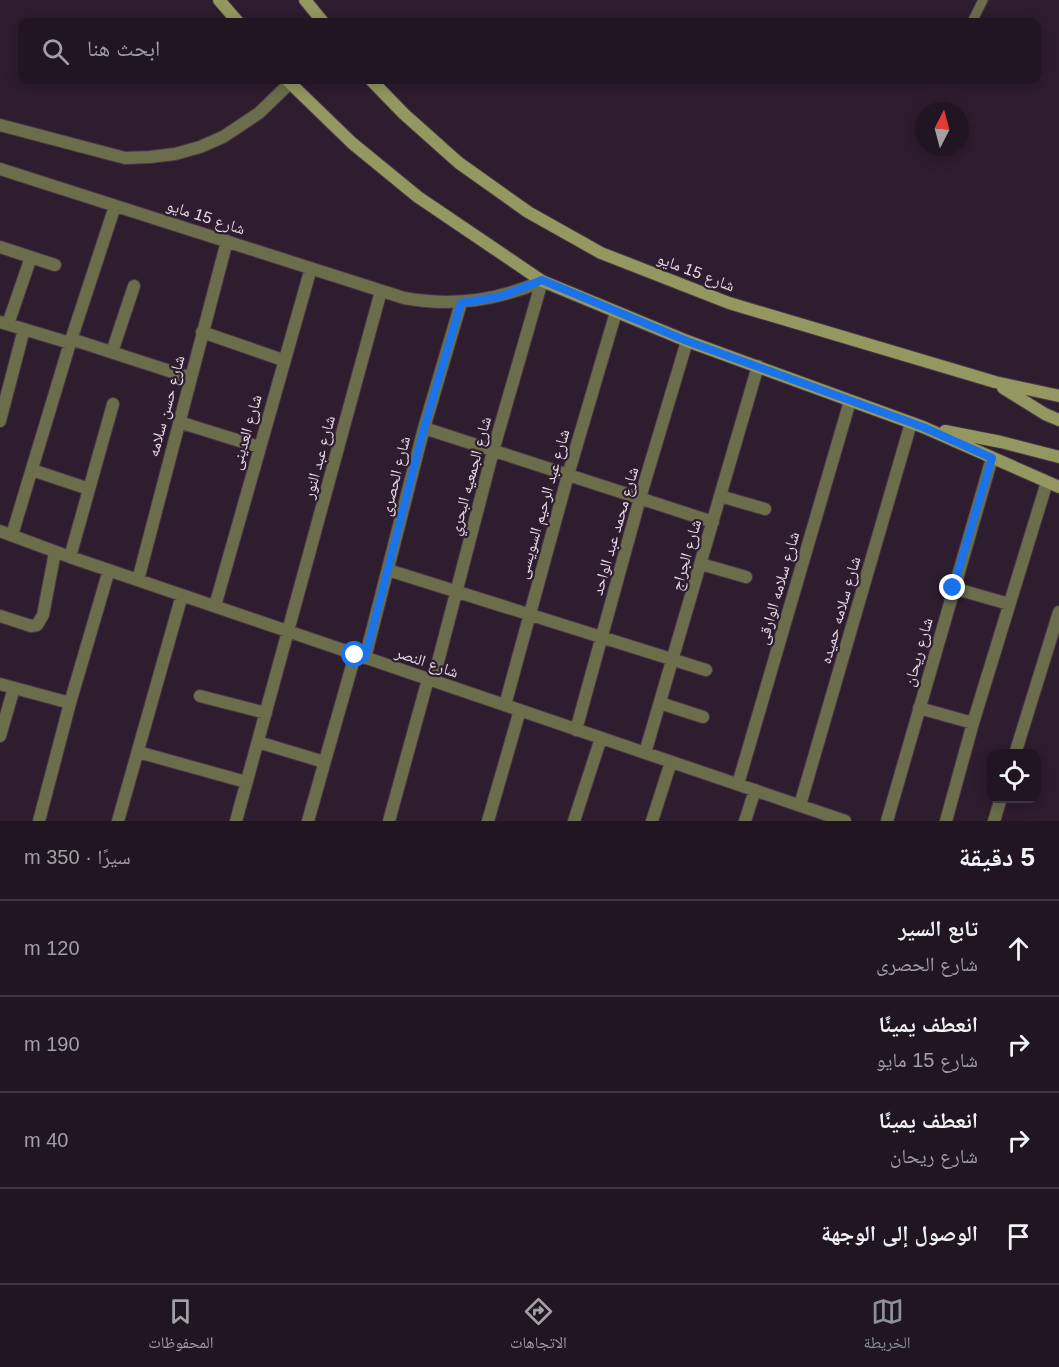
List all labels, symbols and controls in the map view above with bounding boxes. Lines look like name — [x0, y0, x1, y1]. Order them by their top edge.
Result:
search box — [18, 18, 1041, 84]
icon: search — [39, 35, 72, 68]
text: ابحث هنا — [87, 36, 160, 61]
north arrow — [915, 102, 969, 156]
street label: شارع 15 مايو — [164, 196, 247, 240]
street label: شارع 15 مايو — [654, 249, 737, 296]
street label: شارع حسن سلامه — [144, 353, 190, 459]
street label: شارع العدينى — [227, 392, 267, 472]
street label: شارع عبد النور — [300, 414, 340, 502]
street label: شارع الجمعيه البحري — [446, 415, 498, 538]
street label: شارع عبد الرحيم السويسى — [514, 427, 574, 581]
street label: شارع الحصرى — [377, 434, 415, 518]
street label: شارع محمد عبد الواحد — [589, 465, 643, 598]
street label: شارع الجراج — [668, 517, 706, 593]
street label: شارع سلامه الوارقى — [754, 530, 804, 647]
street label: شارع سلامه حميده — [817, 554, 865, 666]
route end — [939, 574, 965, 600]
street label: شارع ريحان — [900, 616, 938, 689]
route start — [341, 641, 367, 667]
street label: شارع النصر — [392, 643, 461, 683]
map controls — [987, 749, 1041, 803]
button: locate — [987, 749, 1041, 803]
text: 5 دقيقة — [959, 842, 1035, 872]
text: سيرًا · 350 m — [24, 846, 131, 868]
text: تابع السير — [898, 916, 978, 941]
icon: ahead — [1002, 932, 1035, 965]
text: 120 m — [24, 937, 80, 959]
text: شارع الحصرى — [876, 953, 978, 975]
text: انعطف يمينًا — [879, 1012, 978, 1037]
icon: right — [1002, 1028, 1035, 1061]
text: 190 m — [24, 1033, 80, 1055]
text: شارع 15 مايو — [876, 1049, 978, 1071]
text: انعطف يمينًا — [879, 1108, 978, 1133]
icon: right — [1002, 1124, 1035, 1157]
text: 40 m — [24, 1129, 68, 1151]
text: شارع ريحان — [890, 1145, 978, 1167]
icon: arrive — [1002, 1220, 1035, 1253]
text: الوصول إلى الوجهة — [821, 1221, 978, 1246]
tab: المحفوظات — [148, 1295, 213, 1358]
tab: الاتجاهات — [510, 1295, 567, 1358]
tab: الخريطة — [864, 1295, 911, 1358]

